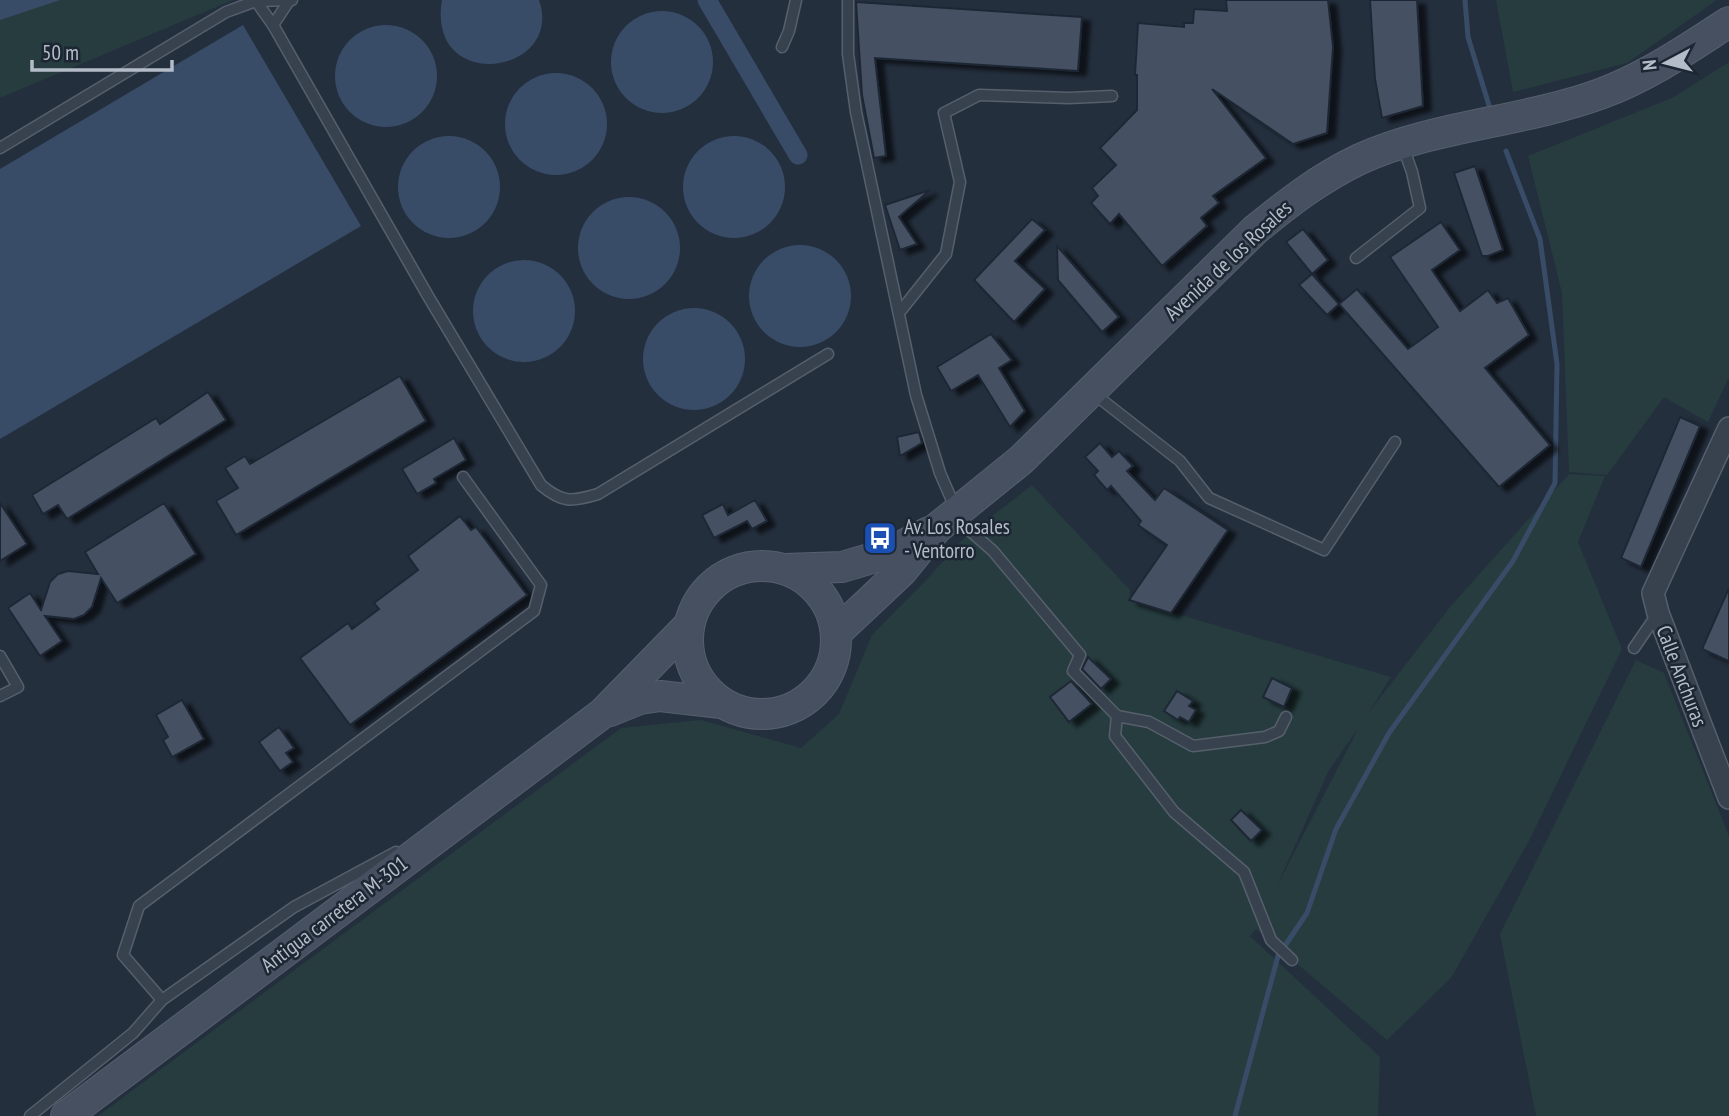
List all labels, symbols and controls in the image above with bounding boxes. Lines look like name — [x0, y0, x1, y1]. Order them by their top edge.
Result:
scale bar — [32, 28, 172, 72]
north arrow — [1631, 28, 1701, 98]
text: 50 m — [42, 39, 79, 66]
text: N — [1637, 59, 1662, 72]
street label: Avenida de los Rosales — [1159, 194, 1297, 326]
place label: Av. Los Rosales - Ventorro — [904, 513, 1010, 564]
bus stop icon: Av. Los Rosales - Ventorro — [861, 519, 899, 557]
street label: Calle Anchuras — [1650, 622, 1714, 730]
street label: Antigua carretera M-301 — [255, 850, 413, 978]

